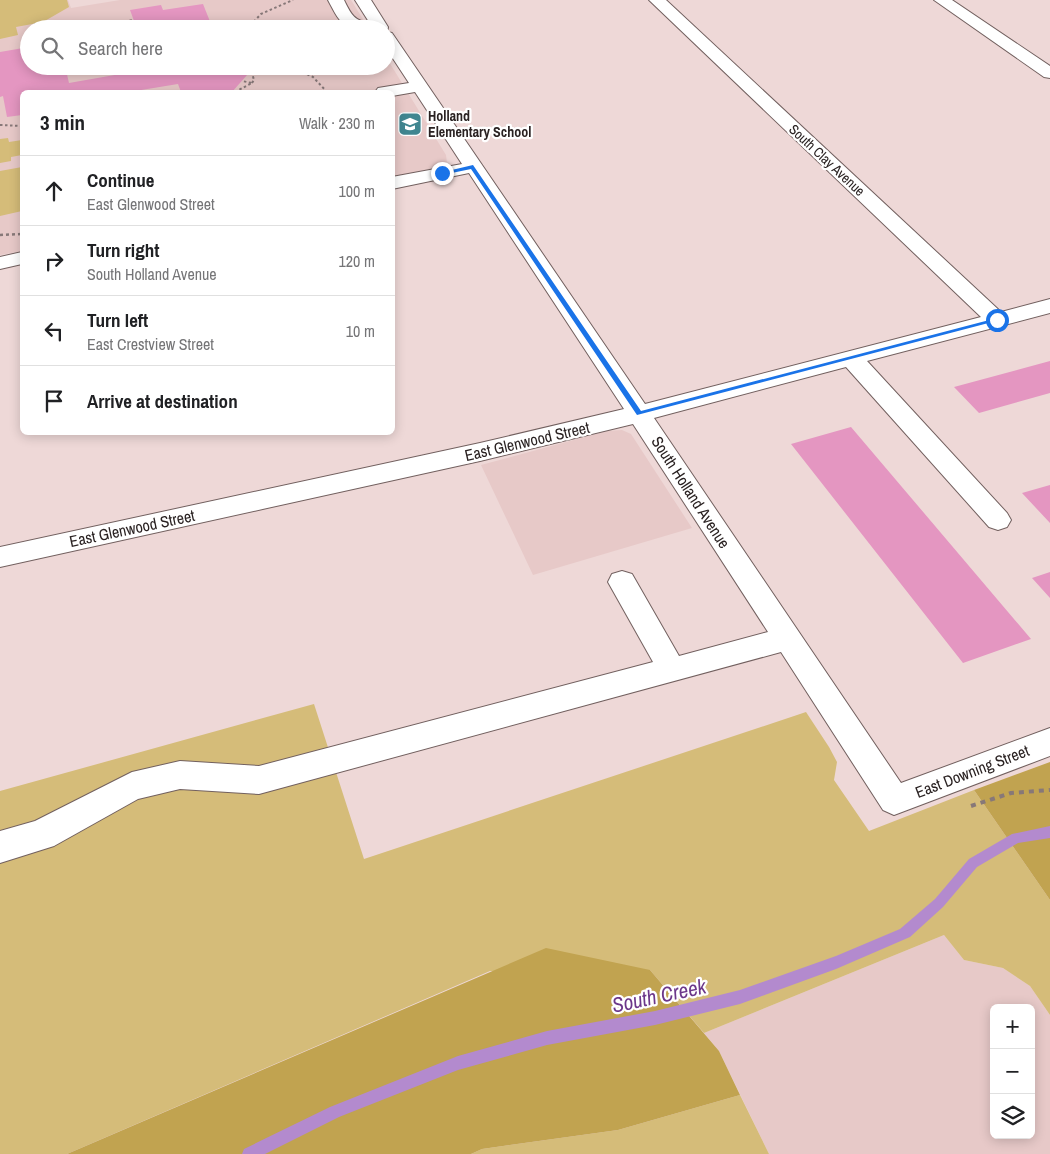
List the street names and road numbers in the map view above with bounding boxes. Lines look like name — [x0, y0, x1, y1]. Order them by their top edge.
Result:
street label: South Clay Avenue — [785, 120, 869, 200]
street label: East Glenwood Street — [462, 416, 592, 466]
street label: South Holland Avenue — [646, 432, 736, 552]
street label: East Glenwood Street — [67, 504, 197, 552]
street label: East Downing Street — [912, 739, 1032, 803]

